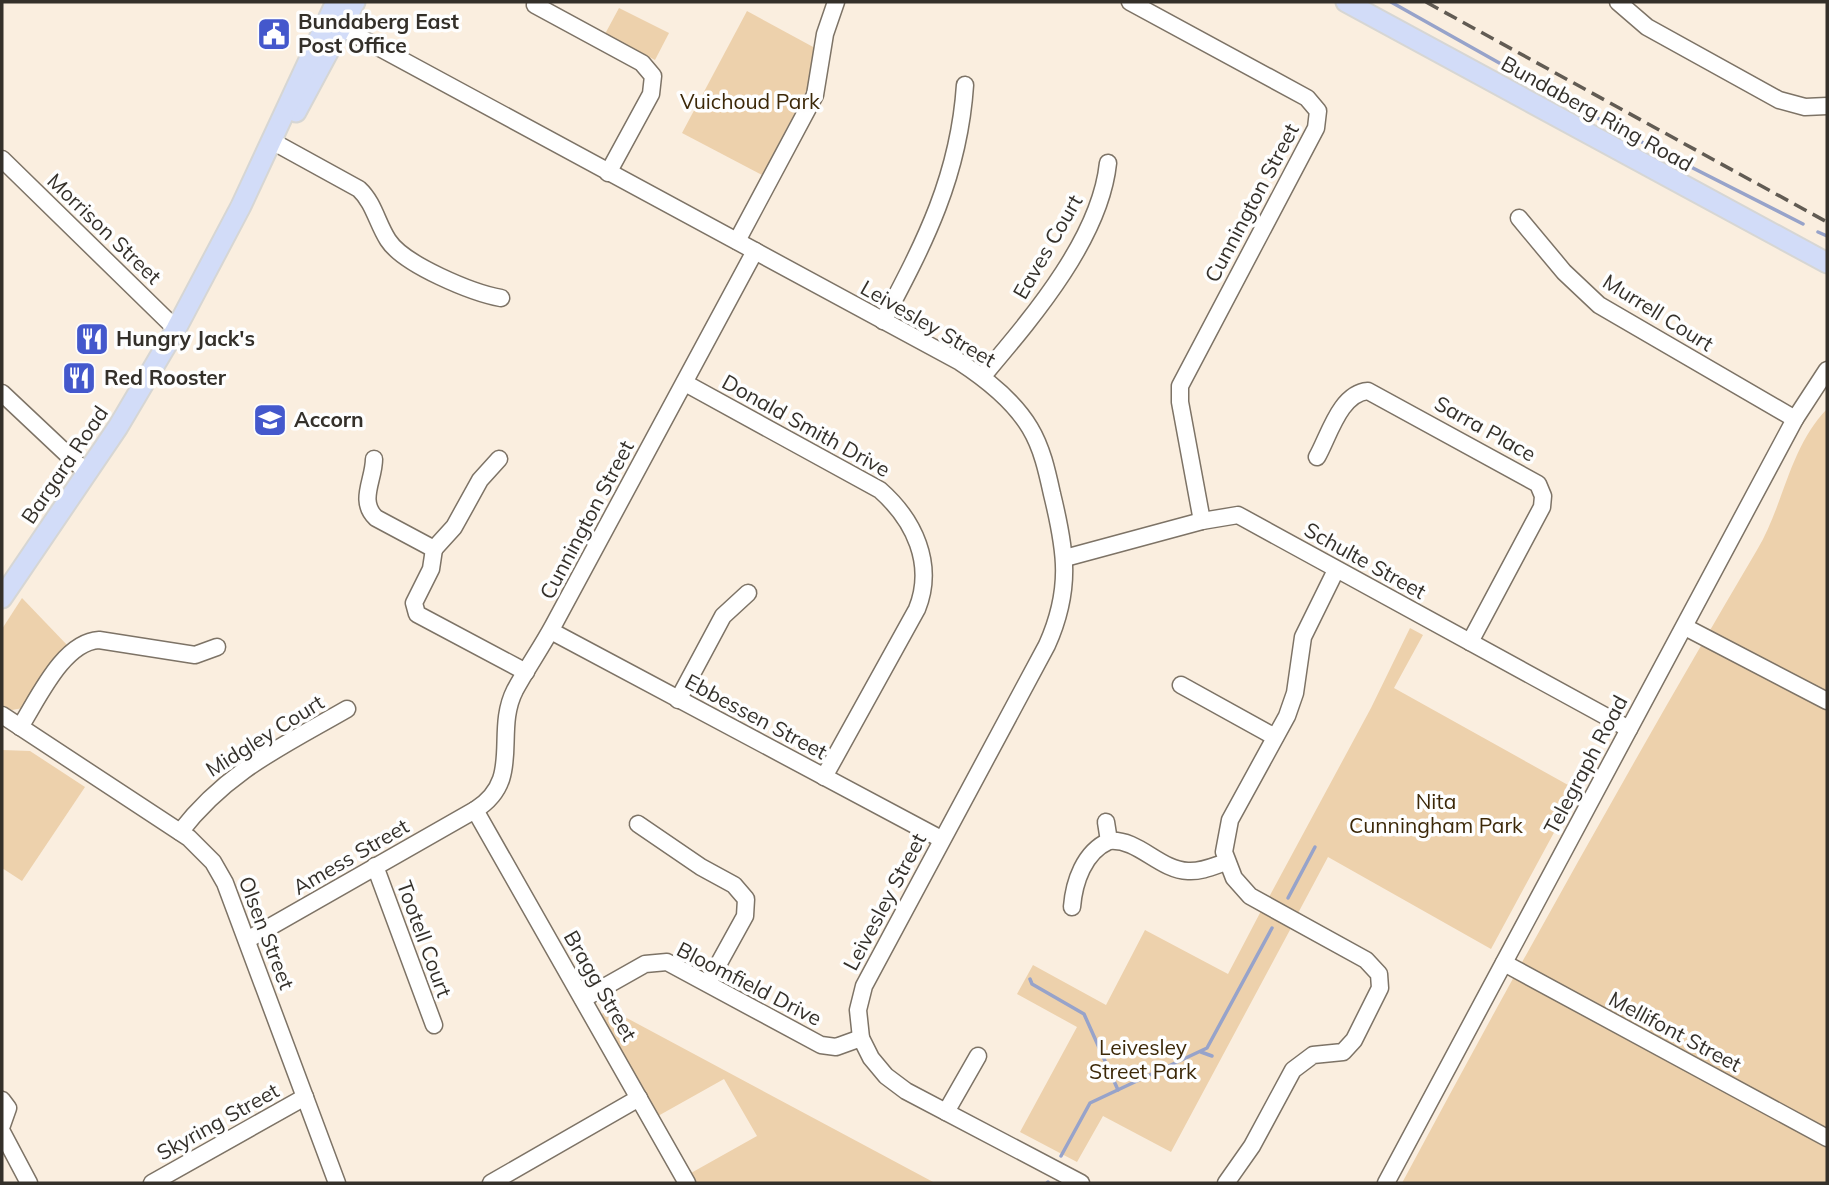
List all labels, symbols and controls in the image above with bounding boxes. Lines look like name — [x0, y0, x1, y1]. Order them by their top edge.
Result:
place label: Bundaberg East Post Office — [298, 8, 459, 58]
public building icon: Bundaberg East Post Office — [255, 15, 293, 53]
street label: Bundaberg Ring Road — [1497, 50, 1698, 177]
park label: Vuichoud Park — [680, 88, 820, 114]
street label: Cunnington Street — [1198, 119, 1304, 286]
street label: Morrison Street — [42, 167, 167, 289]
street label: Eaves Court — [1007, 190, 1087, 303]
street label: Murrell Court — [1598, 268, 1719, 356]
street label: Leivesley Street — [856, 274, 1001, 372]
restaurant icon: Hungry Jack's — [73, 320, 111, 358]
place label: Hungry Jack's — [116, 325, 255, 351]
restaurant icon: Red Rooster — [60, 359, 98, 397]
place label: Red Rooster — [104, 364, 227, 390]
street label: Donald Smith Drive — [718, 368, 895, 482]
street label: Sarra Place — [1430, 390, 1541, 467]
street label: Bargara Road — [15, 400, 113, 528]
school or university icon: Accorn — [251, 401, 289, 439]
place label: Accorn — [294, 406, 364, 432]
street label: Cunnington Street — [533, 436, 639, 603]
street label: Schulte Street — [1300, 516, 1431, 604]
street label: Ebbessen Street — [681, 668, 832, 764]
street label: Midgley Court — [201, 688, 328, 782]
street label: Telegraph Road — [1538, 691, 1633, 838]
park label: Nita Cunningham Park — [1349, 788, 1523, 838]
street label: Amess Street — [288, 812, 413, 900]
street label: Leivesley Street — [837, 829, 931, 975]
street label: Olsen Street — [233, 872, 300, 993]
street label: Tootell Court — [392, 877, 458, 1001]
street label: Bragg Street — [559, 926, 643, 1045]
street label: Bloomfield Drive — [673, 935, 826, 1031]
street label: Mellifont Street — [1605, 985, 1746, 1077]
park label: Leivesley Street Park — [1089, 1034, 1197, 1084]
street label: Skyring Street — [152, 1077, 283, 1165]

